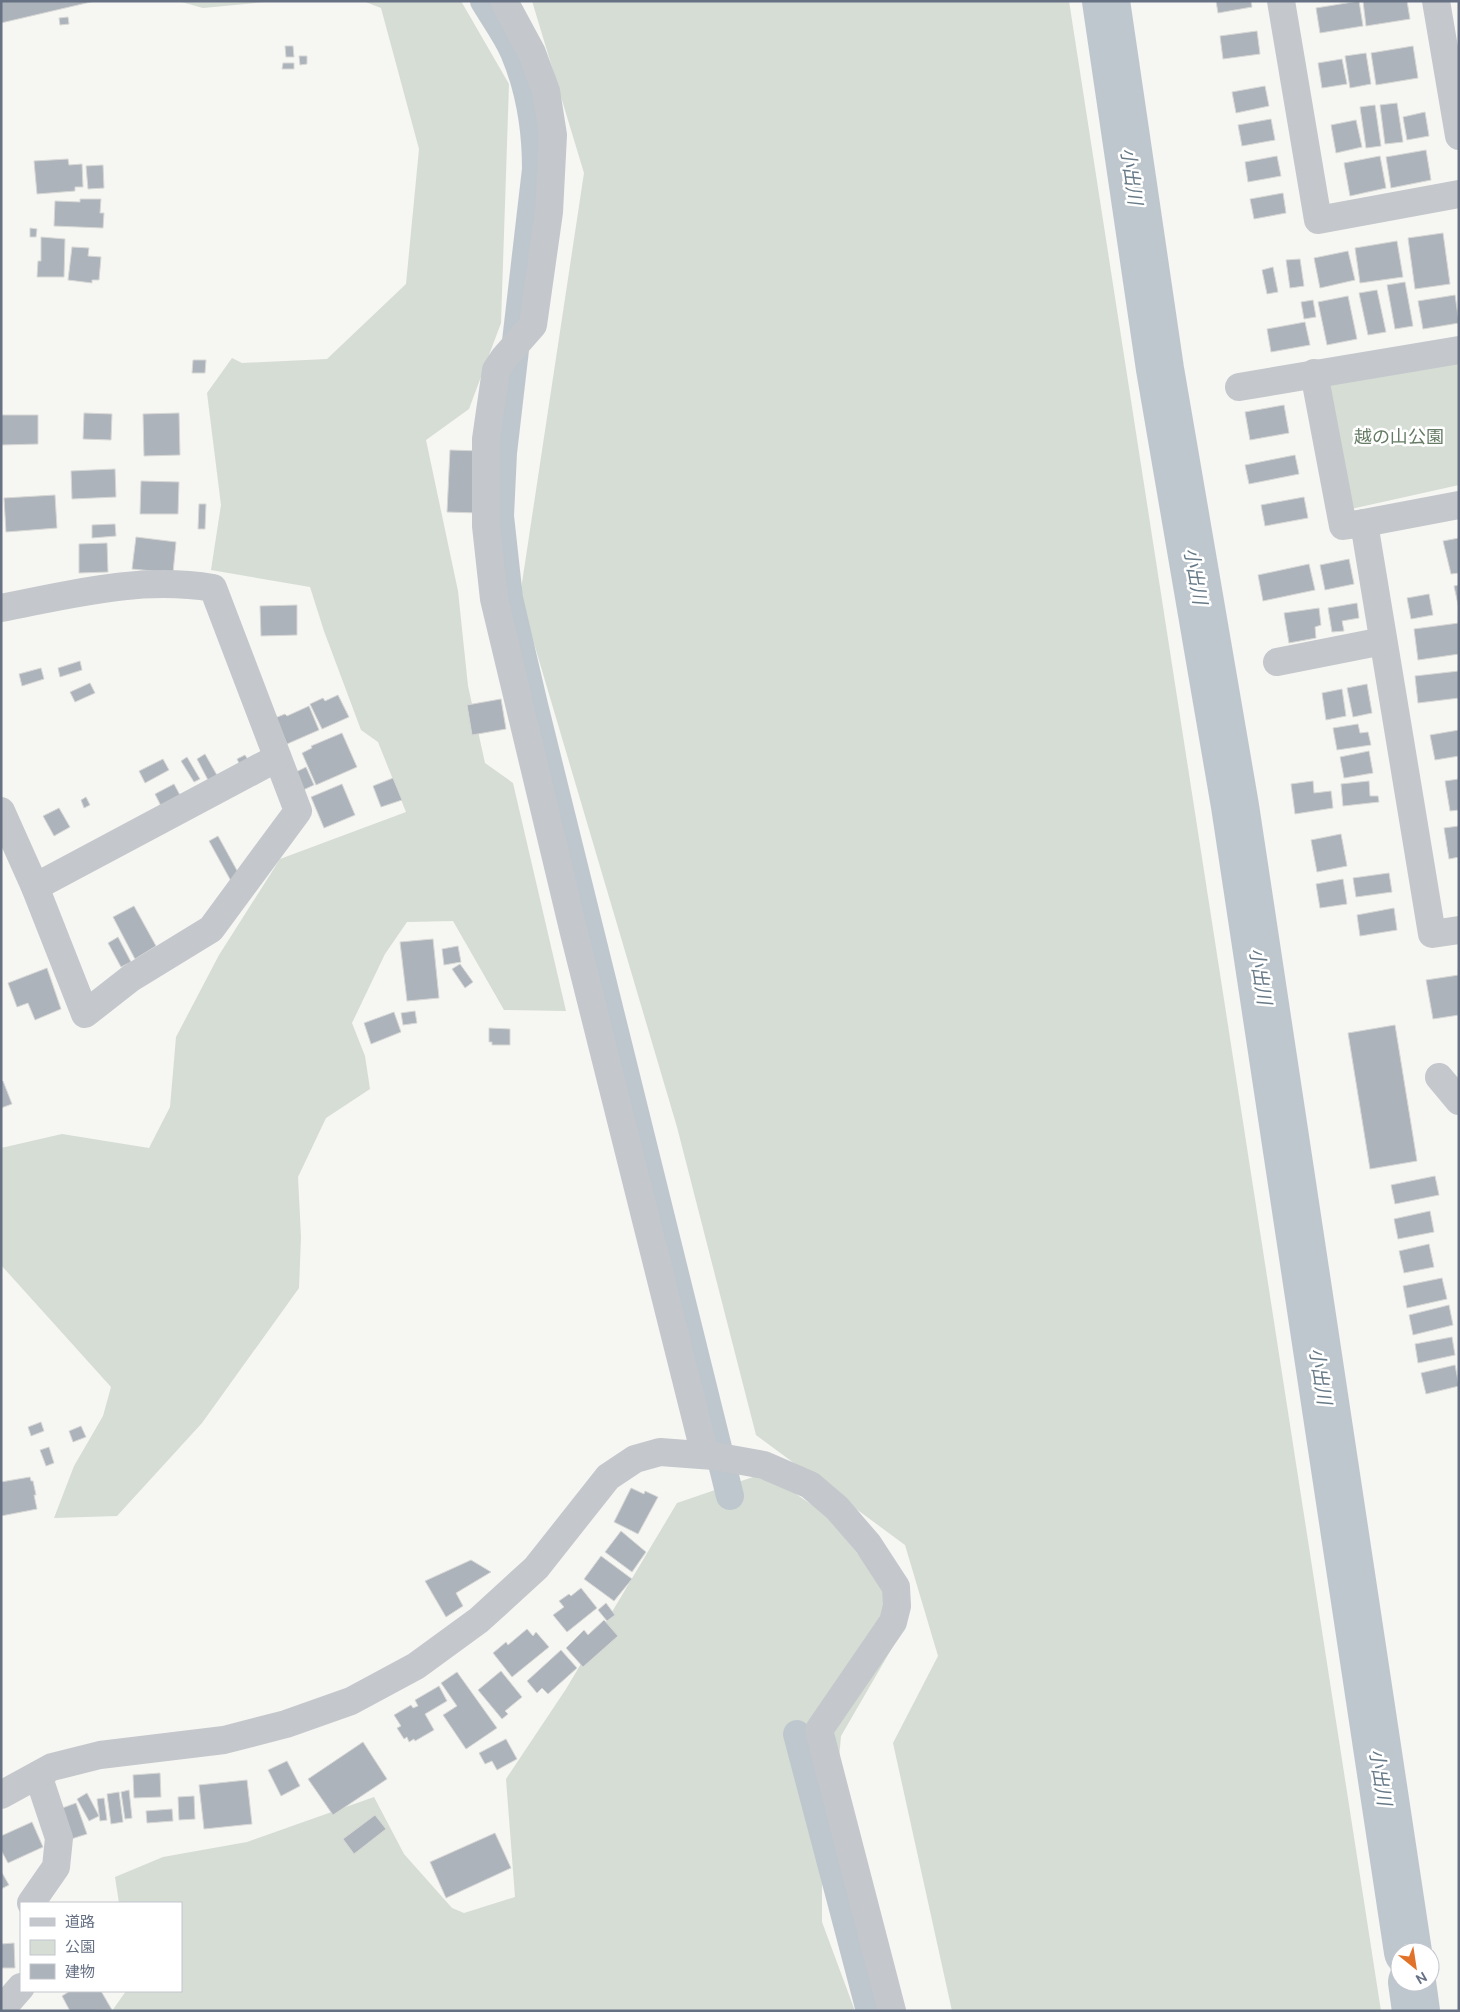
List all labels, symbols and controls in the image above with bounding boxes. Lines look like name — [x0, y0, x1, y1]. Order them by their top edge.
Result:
water label: 小出川 — [1117, 146, 1147, 208]
park label: 越の山公園 — [1354, 426, 1444, 446]
water label: 小出川 — [1180, 546, 1212, 608]
water label: 小出川 — [1246, 946, 1277, 1008]
water label: 小出川 — [1306, 1346, 1337, 1408]
water label: 小出川 — [1366, 1747, 1397, 1809]
legend — [20, 1902, 182, 1992]
text: 道路 — [65, 1913, 95, 1930]
text: 公園 — [65, 1938, 95, 1955]
north arrow — [1390, 1942, 1440, 1992]
text: 建物 — [65, 1963, 95, 1980]
text: N — [1413, 1969, 1430, 1988]

